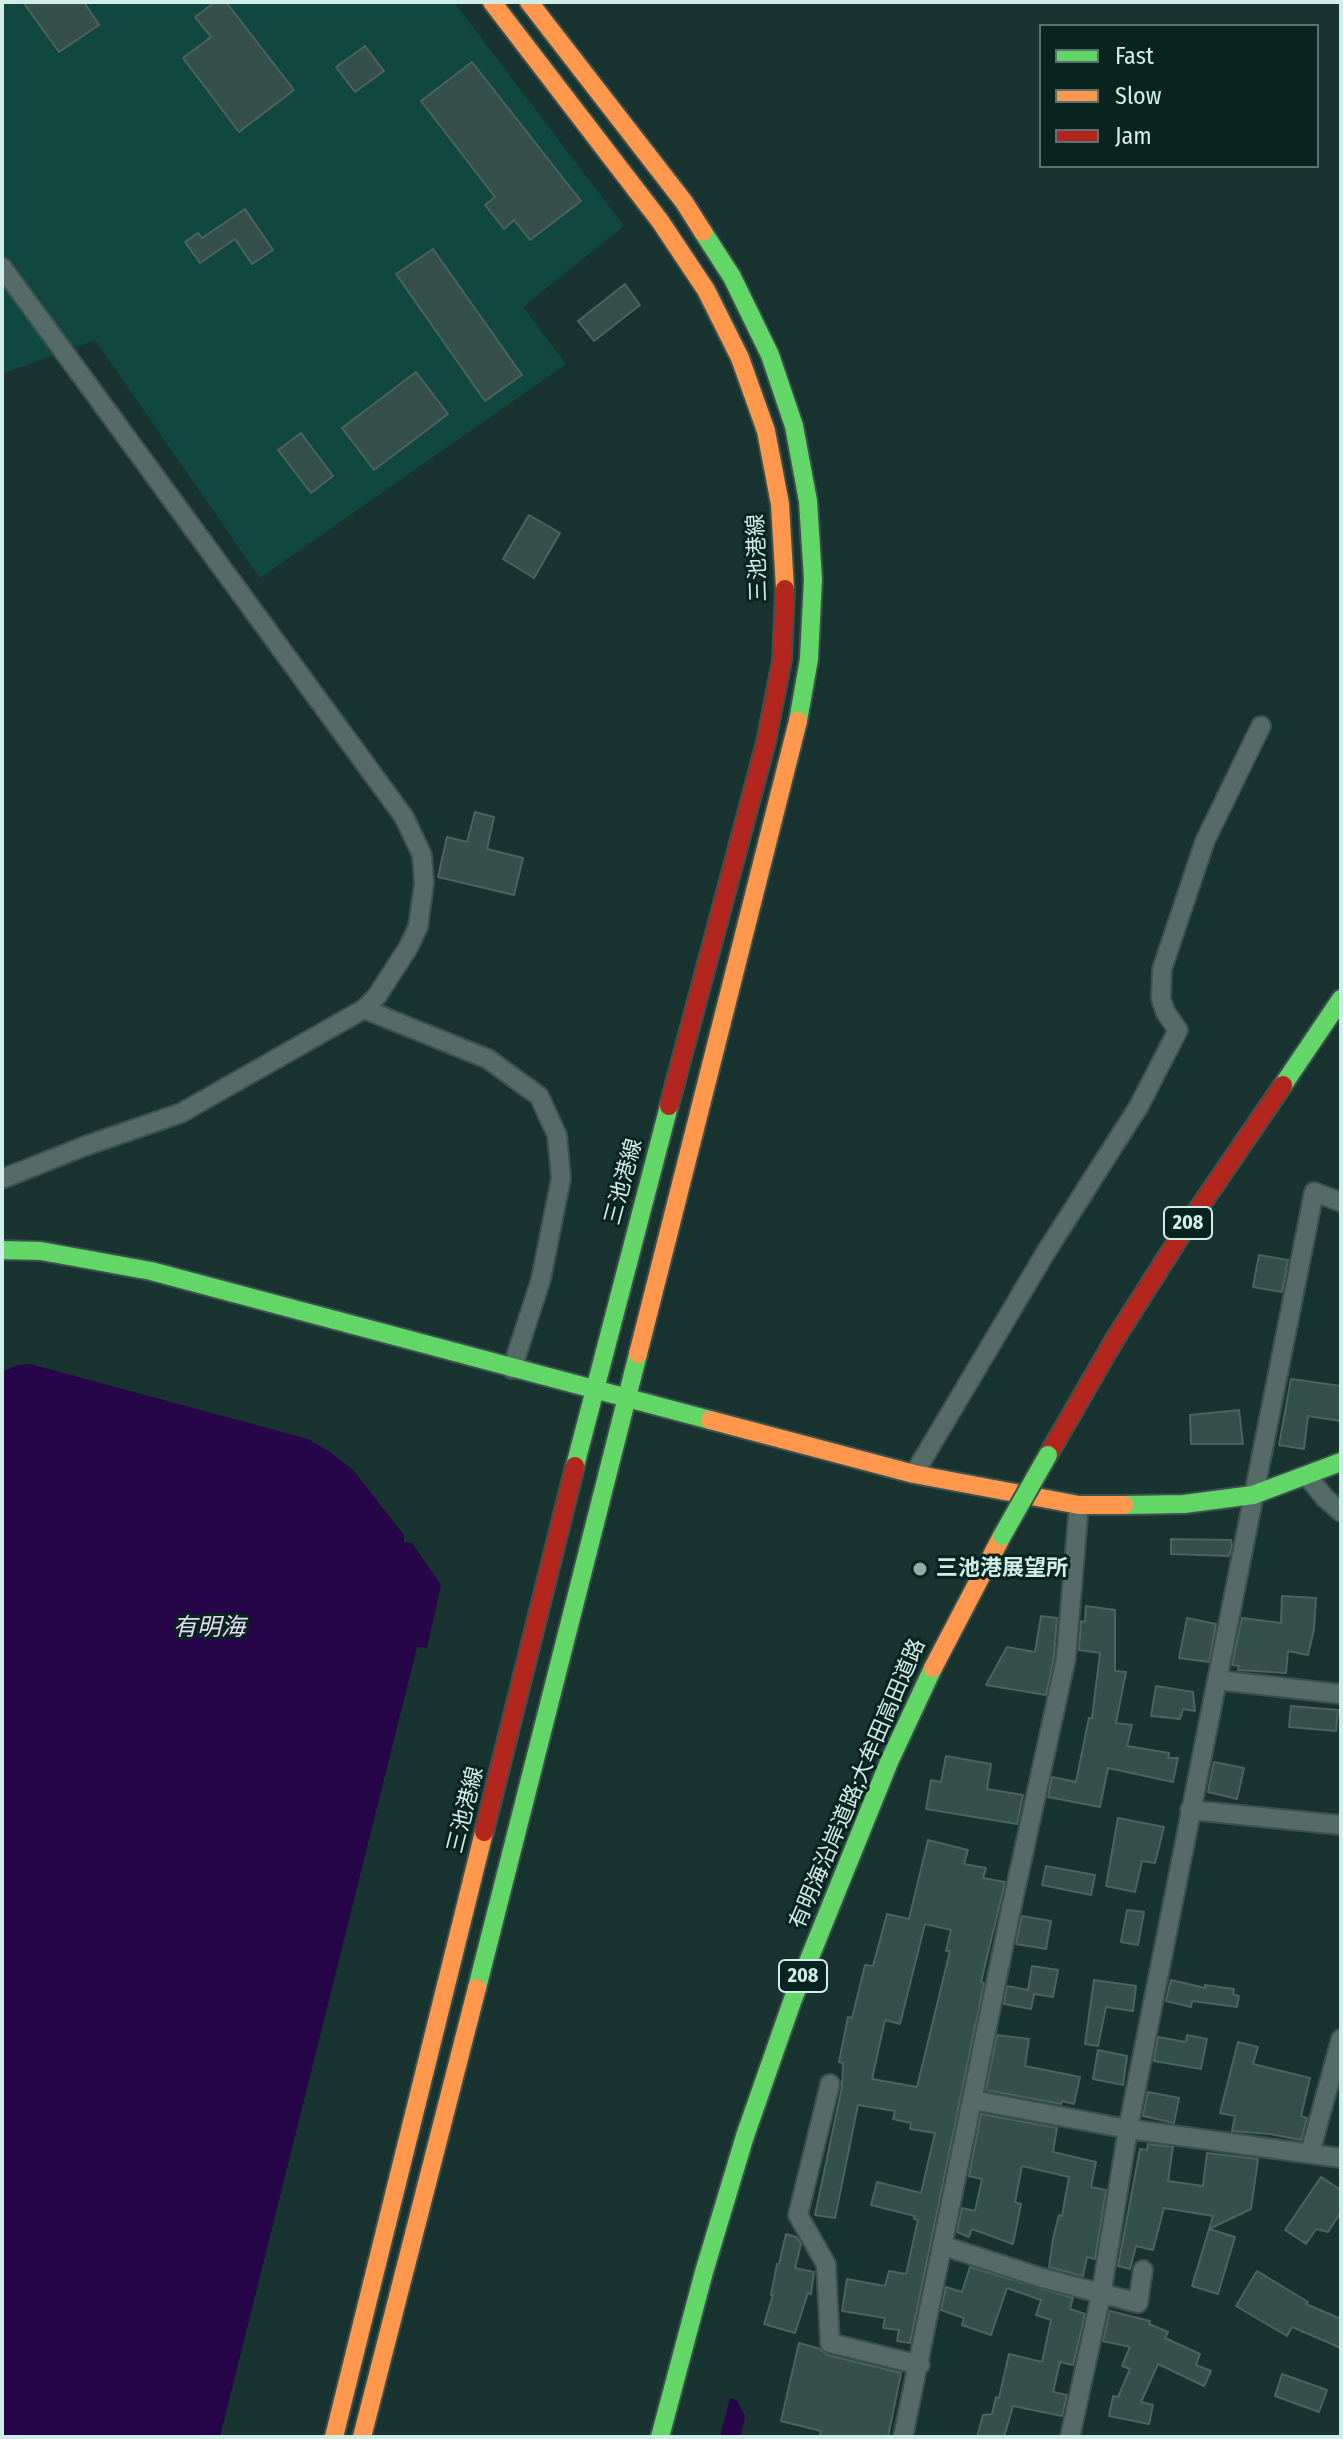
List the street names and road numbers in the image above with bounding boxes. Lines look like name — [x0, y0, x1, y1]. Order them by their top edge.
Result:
street label: 三池港線 — [743, 514, 773, 602]
street label: 三池港線 — [600, 1136, 648, 1228]
road number: 208 — [1164, 1207, 1212, 1239]
street label: 有明海沿岸道路;大牟田高田道路 — [785, 1635, 931, 1933]
street label: 三池港線 — [443, 1764, 489, 1856]
road number: 208 — [779, 1960, 827, 1992]

